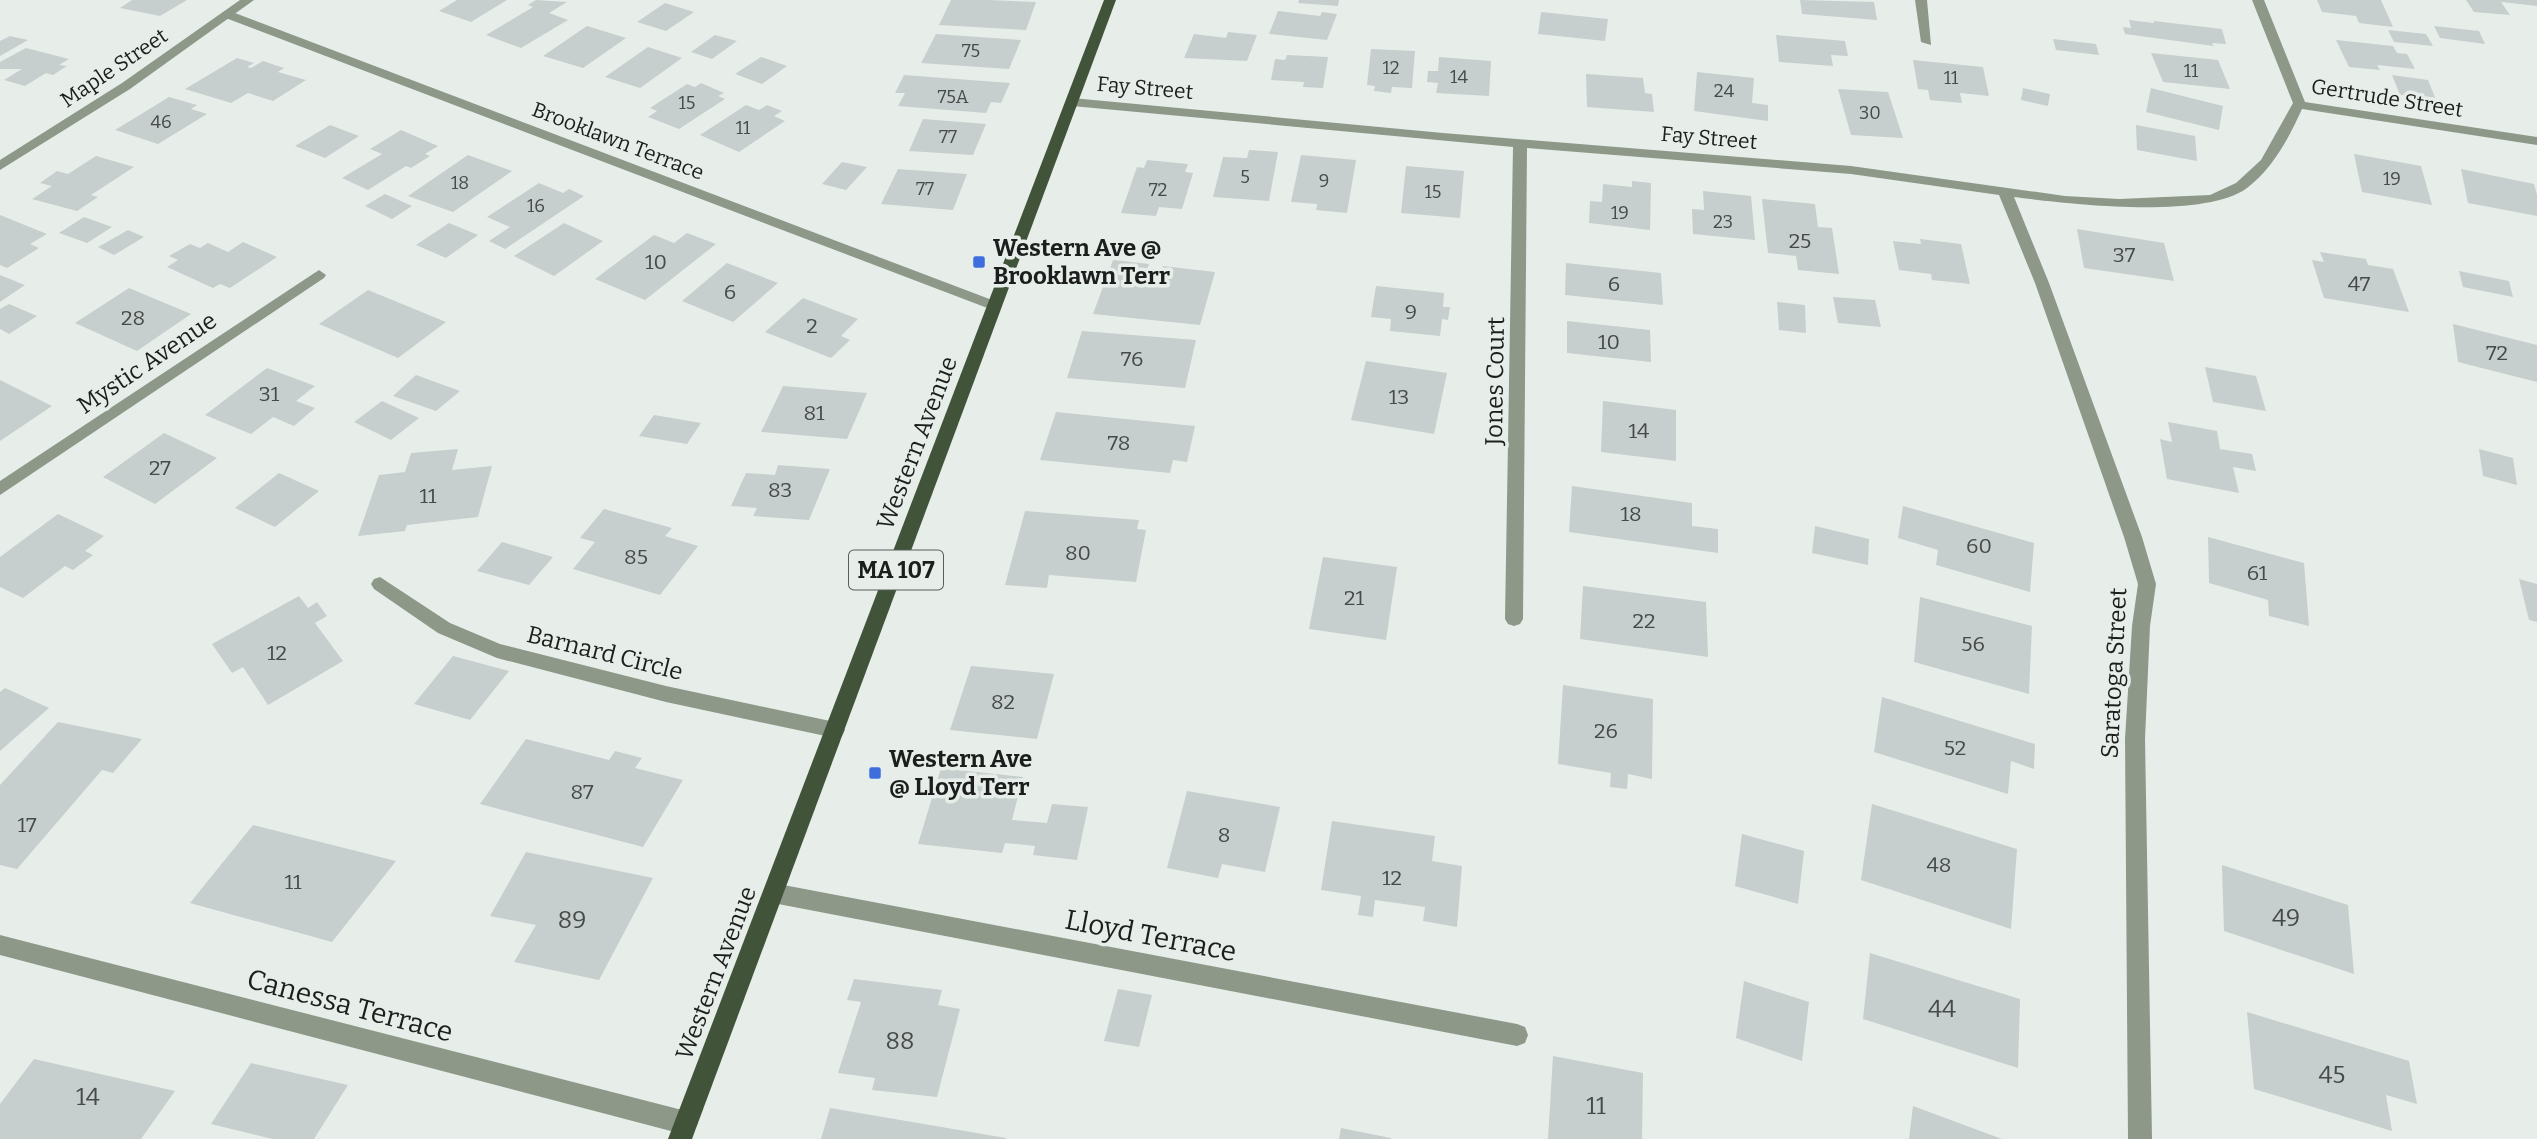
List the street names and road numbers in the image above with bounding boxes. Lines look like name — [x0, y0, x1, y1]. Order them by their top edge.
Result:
street label: Maple Street — [56, 23, 173, 113]
street label: Fay Street — [1096, 71, 1195, 105]
street label: Gertrude Street — [2309, 73, 2465, 123]
street label: Brooklawn Terrace — [528, 96, 708, 186]
street label: Fay Street — [1660, 121, 1759, 155]
street label: Mystic Avenue — [72, 306, 222, 420]
street label: Jones Court — [1480, 316, 1510, 447]
street label: Western Avenue — [871, 352, 963, 534]
road number: MA 107 — [849, 550, 943, 590]
street label: Saratoga Street — [2096, 587, 2132, 759]
street label: Barnard Circle — [524, 620, 686, 686]
street label: Western Avenue — [670, 882, 762, 1064]
street label: Lloyd Terrace — [1062, 903, 1239, 968]
street label: Canessa Terrace — [243, 962, 456, 1049]

